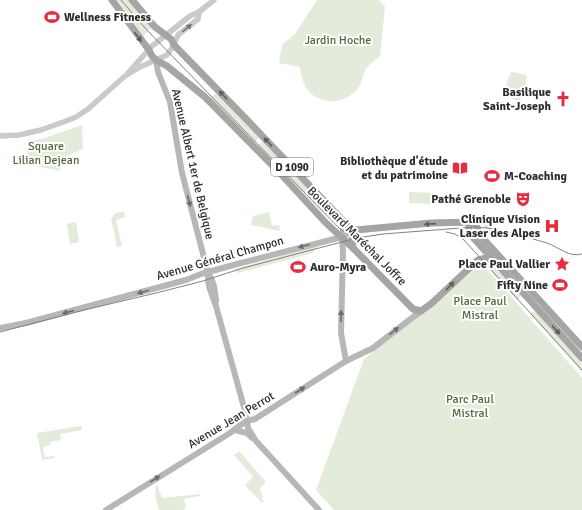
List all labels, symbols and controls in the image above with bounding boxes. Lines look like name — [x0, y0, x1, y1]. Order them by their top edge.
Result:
sports icon: Wellness Fitness — [43, 8, 61, 26]
place label: Wellness Fitness — [64, 10, 152, 25]
one-way arrow — [181, 24, 192, 33]
one-way arrow — [134, 31, 143, 42]
park label: Jardin Hoche — [305, 33, 371, 48]
place label: Basilique Saint-Joseph — [483, 85, 551, 114]
street label: Avenue Albert 1er de Belgique — [168, 87, 217, 241]
one-way arrow — [218, 90, 228, 100]
church icon: Basilique Saint-Joseph — [554, 90, 572, 108]
one-way arrow — [263, 137, 272, 147]
park label: Square Lilian Dejean — [12, 139, 80, 168]
place label: Bibliothèque d'étude et du patrimoine — [340, 154, 448, 183]
road number: D 1090 — [271, 158, 313, 176]
library icon: Bibliothèque d'étude et du patrimoine — [451, 159, 469, 177]
sports icon: M-Coaching — [483, 167, 501, 185]
place label: M-Coaching — [504, 169, 567, 184]
street label: Boulevard Maréchal Joffre — [304, 184, 409, 289]
theatre icon: Pathé Grenoble — [514, 190, 532, 208]
place label: Pathé Grenoble — [431, 192, 511, 207]
one-way arrow — [186, 196, 192, 208]
place label: Clinique Vision Laser des Alpes — [459, 212, 541, 241]
hospital icon: Clinique Vision Laser des Alpes — [543, 217, 561, 235]
one-way arrow — [424, 220, 436, 227]
street label: Avenue Général Champon — [155, 233, 285, 284]
one-way arrow — [298, 243, 310, 249]
place icon: Place Paul Vallier — [553, 255, 571, 273]
place label: Place Paul Vallier — [458, 257, 550, 272]
sports icon: Auro-Myra — [289, 258, 307, 276]
place label: Auro-Myra — [310, 260, 366, 275]
sports icon: Fifty Nine — [551, 276, 569, 294]
place label: Fifty Nine — [497, 278, 548, 293]
one-way arrow — [445, 281, 455, 290]
one-way arrow — [137, 289, 149, 295]
park label: Place Paul Mistral — [453, 294, 507, 323]
one-way arrow — [61, 309, 73, 315]
one-way arrow — [338, 309, 344, 322]
one-way arrow — [552, 324, 561, 335]
one-way arrow — [389, 327, 400, 336]
one-way arrow — [294, 387, 306, 394]
street label: Avenue Jean Perrot — [185, 389, 277, 452]
park label: Parc Paul Mistral — [446, 392, 494, 421]
one-way arrow — [150, 475, 160, 483]

